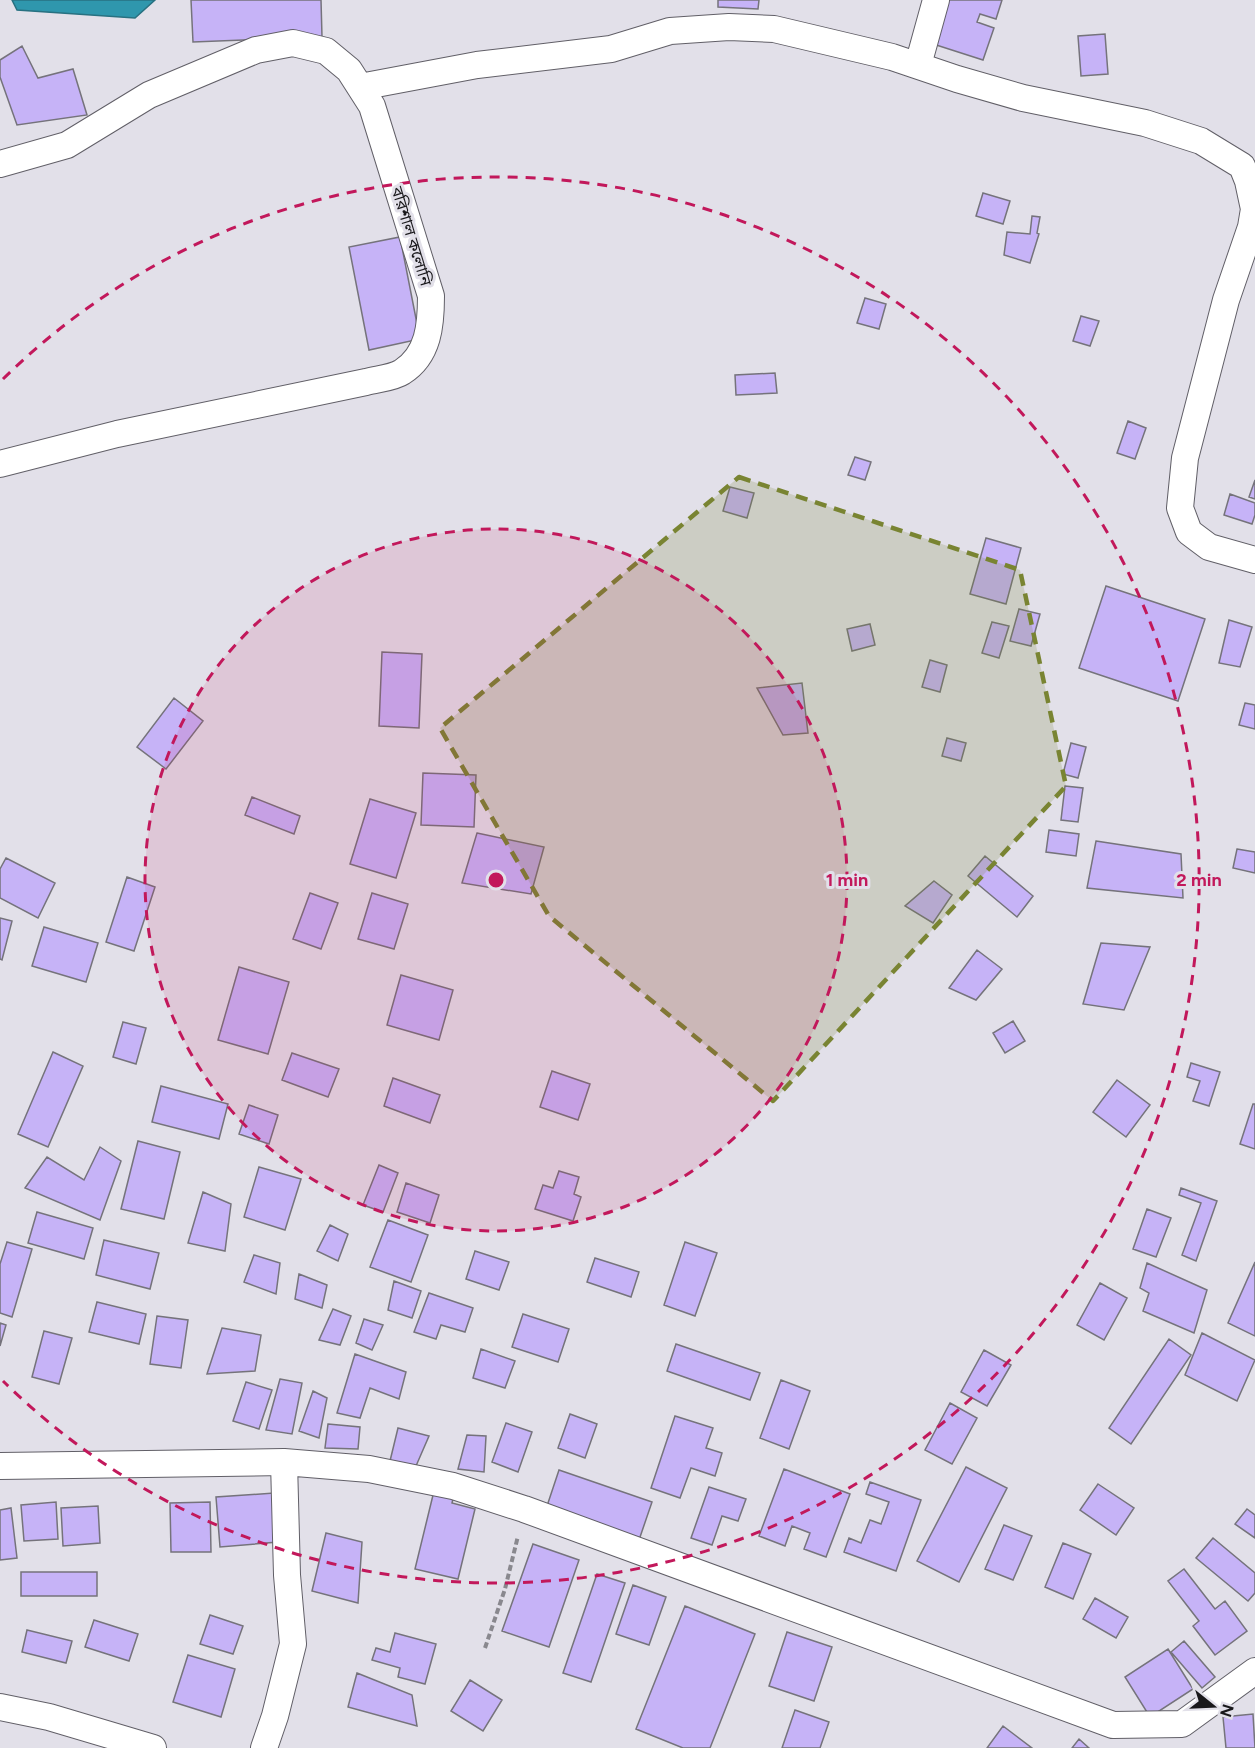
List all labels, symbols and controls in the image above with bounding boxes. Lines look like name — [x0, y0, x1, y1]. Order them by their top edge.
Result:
street label: বরিশাল কলোনি — [387, 183, 436, 288]
text: 1 min — [826, 869, 868, 891]
text: 2 min — [1176, 869, 1222, 891]
centre of rings — [486, 870, 506, 890]
north arrow — [1183, 1676, 1243, 1736]
text: N — [1216, 1702, 1238, 1719]

